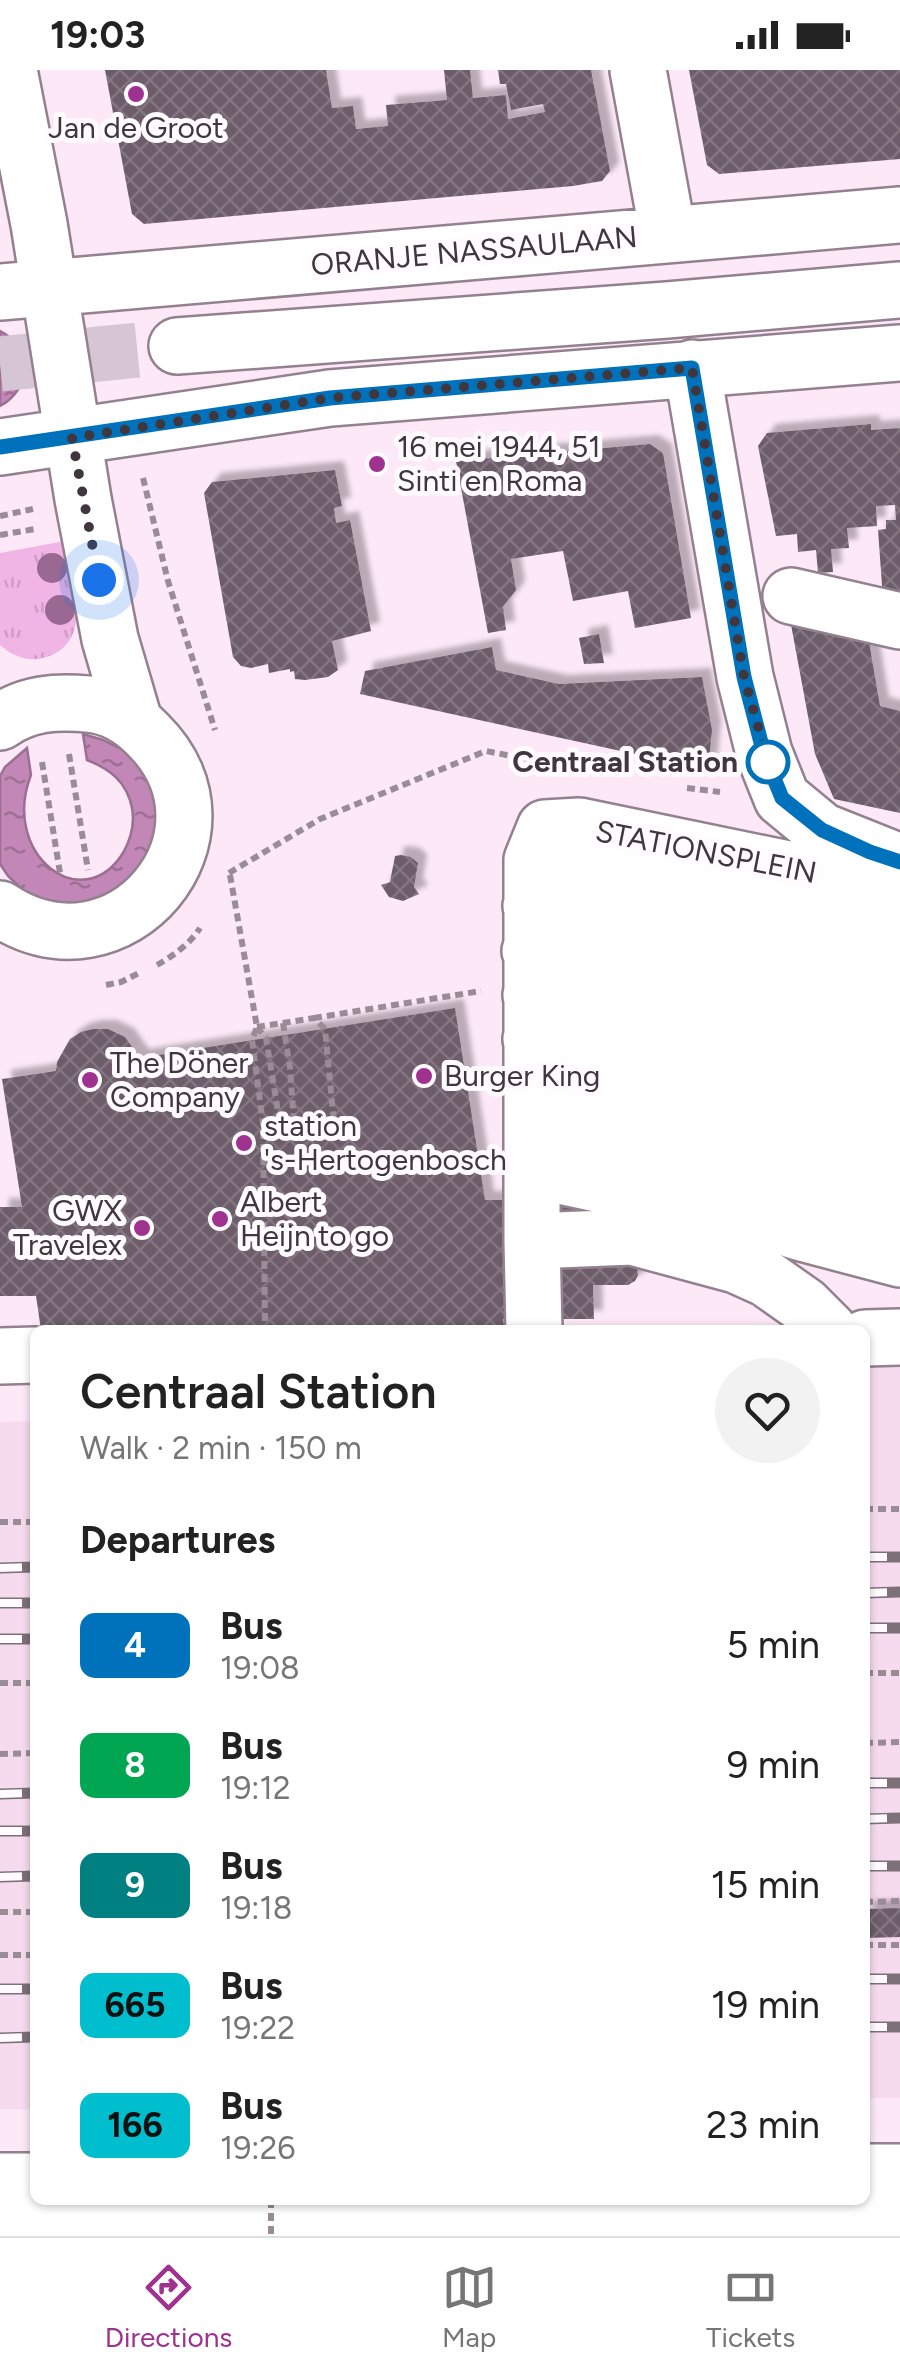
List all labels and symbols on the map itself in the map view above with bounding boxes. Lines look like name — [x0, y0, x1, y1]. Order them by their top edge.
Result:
marker: Jan de Groot — [125, 83, 147, 105]
place label: Jan de Groot — [48, 109, 224, 146]
street label: ORANJE NASSAULAAN — [309, 218, 639, 283]
place label: 16 mei 1944, 51 Sinti en Roma — [397, 428, 601, 499]
marker: 16 mei 1944, 51 Sinti en Roma — [366, 453, 388, 475]
your location — [74, 555, 124, 605]
marker: Centraal Station — [747, 741, 789, 783]
place label: Centraal Station — [512, 743, 738, 780]
street label: STATIONSPLEIN — [592, 812, 820, 891]
place label: The Döner Company — [110, 1044, 248, 1115]
place label: Burger King — [444, 1057, 600, 1094]
marker: Burger King — [413, 1065, 435, 1087]
marker: The Döner Company — [79, 1069, 101, 1091]
place label: station 's-Hertogenbosch — [264, 1107, 507, 1178]
marker: station 's-Hertogenbosch — [233, 1132, 255, 1154]
place label: Albert Heijn to go — [240, 1183, 389, 1254]
place label: GWX Travelex — [13, 1192, 123, 1263]
marker: Albert Heijn to go — [209, 1208, 231, 1230]
marker: GWX Travelex — [131, 1217, 153, 1239]

